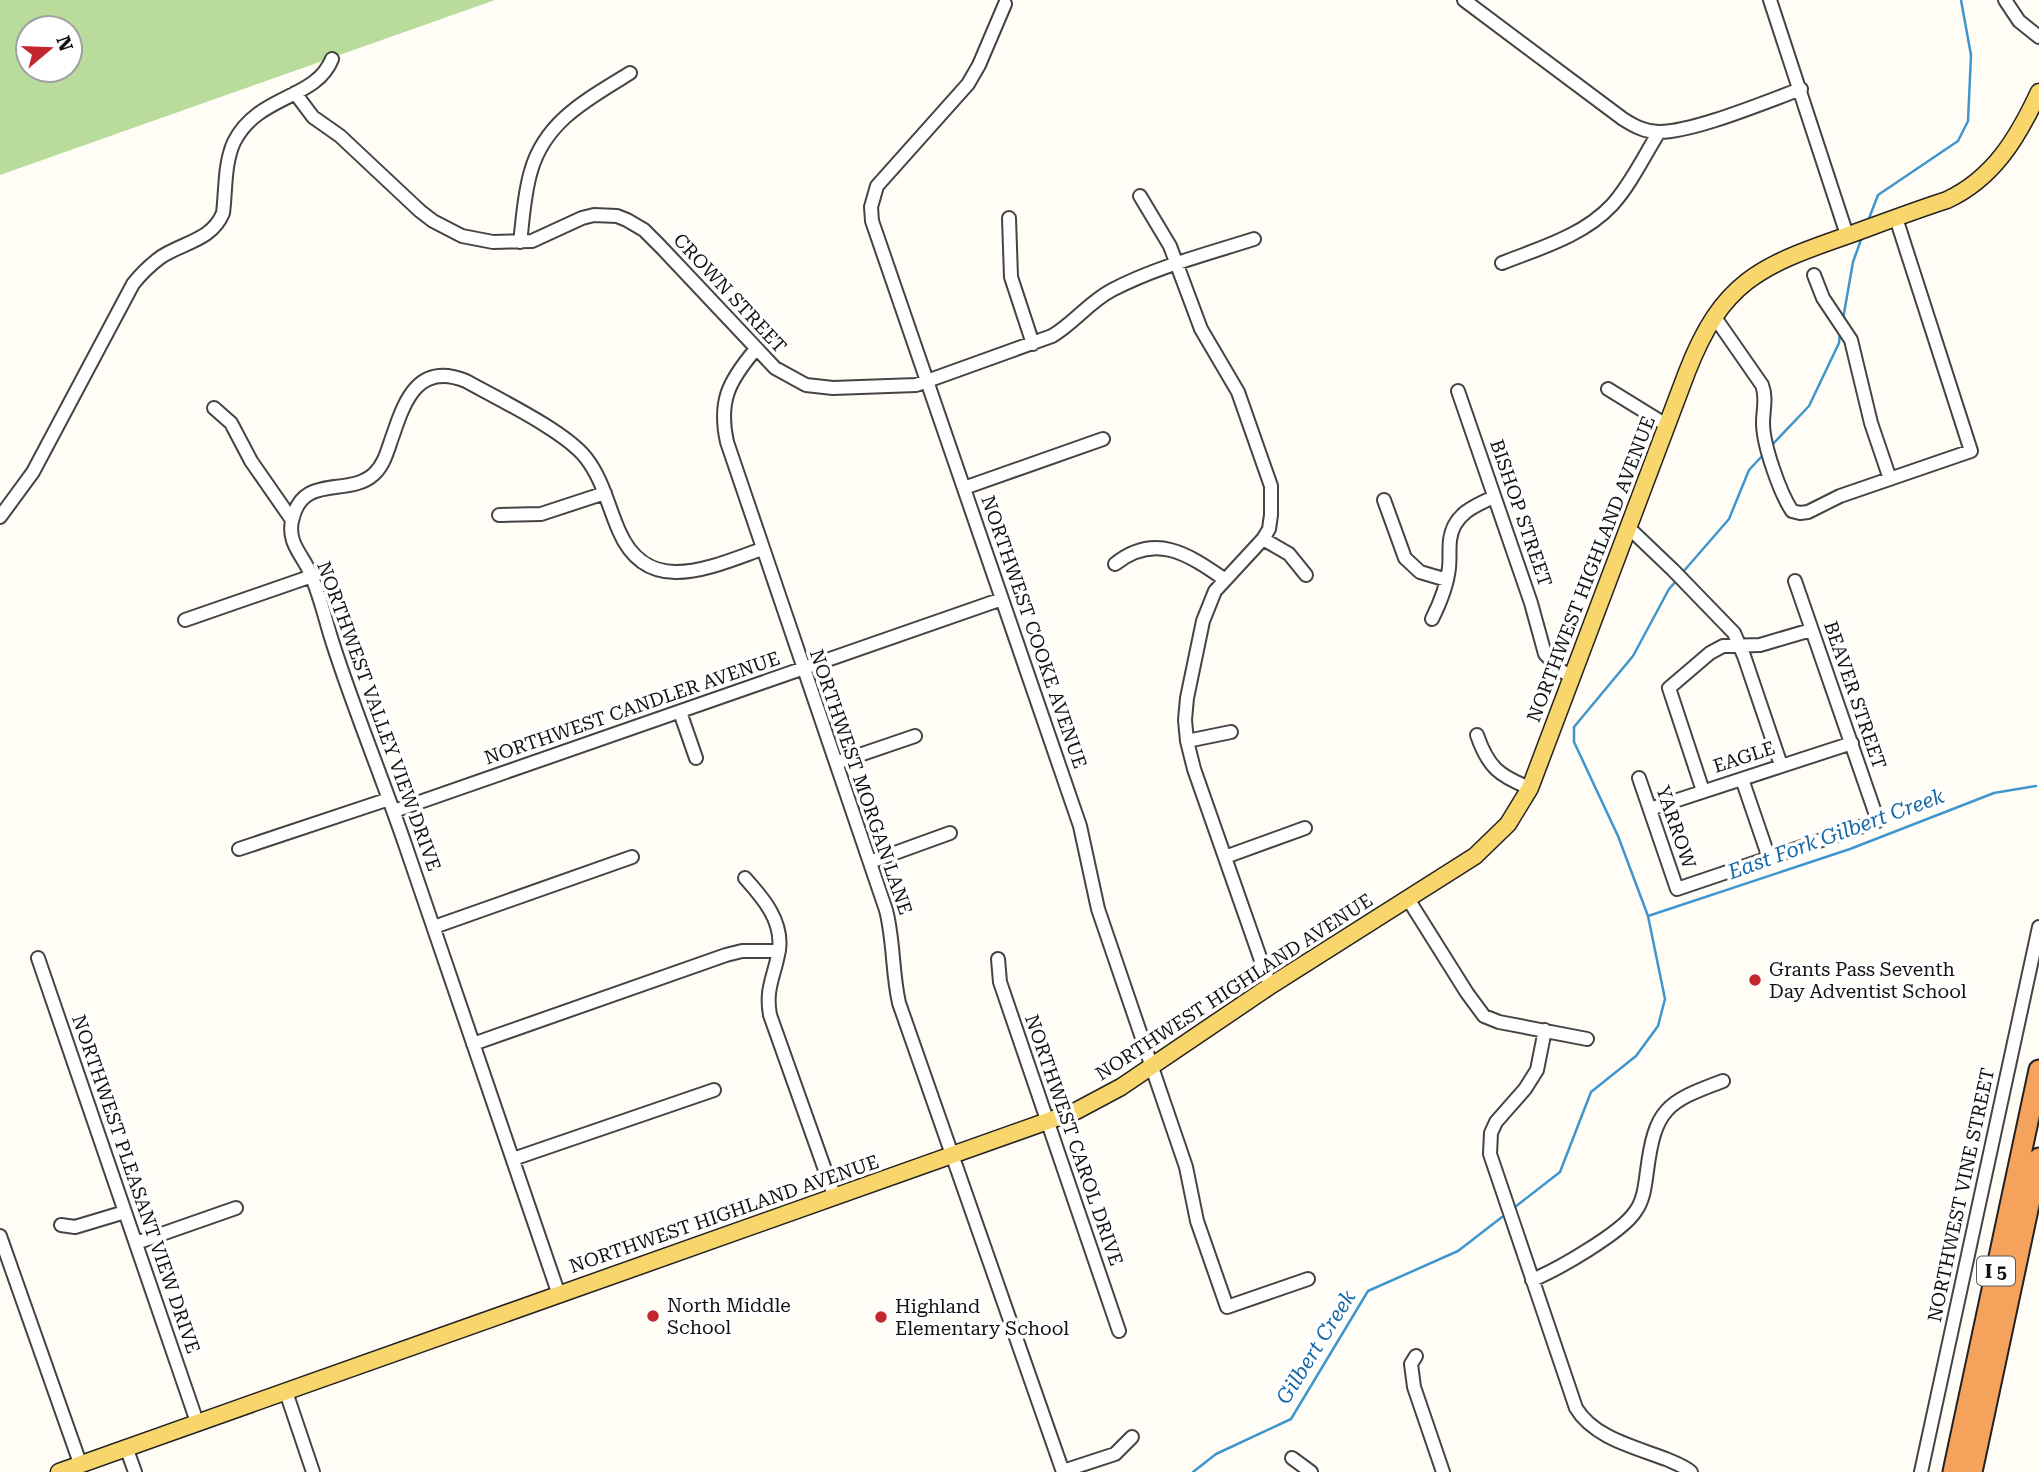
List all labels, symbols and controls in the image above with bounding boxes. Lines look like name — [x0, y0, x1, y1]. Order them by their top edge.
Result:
north arrow — [14, 14, 84, 84]
text: N — [51, 33, 78, 55]
street label: CROWN STREET — [669, 228, 791, 358]
street label: NORTHWEST HIGHLAND AVENUE — [1522, 413, 1660, 725]
street label: BISHOP STREET — [1485, 436, 1557, 590]
street label: NORTHWEST COOKE AVENUE — [976, 492, 1092, 772]
street label: NORTHWEST VALLEY VIEW DRIVE — [312, 558, 446, 874]
street label: BEAVER STREET — [1819, 618, 1891, 772]
street label: NORTHWEST CANDLER AVENUE — [481, 646, 783, 770]
street label: NORTHWEST MORGAN LANE — [805, 646, 917, 918]
street label: EAGLE — [1710, 736, 1778, 778]
street label: YARROW — [1651, 783, 1701, 872]
water label: East Fork Gilbert Creek — [1724, 783, 1948, 885]
street label: NORTHWEST HIGHLAND AVENUE — [1091, 889, 1377, 1085]
place label: Grants Pass Seventh Day Adventist School — [1769, 958, 1967, 1003]
marker: Grants Pass Seventh Day Adventist School — [1747, 972, 1763, 988]
street label: NORTHWEST CAROL DRIVE — [1020, 1011, 1128, 1269]
street label: NORTHWEST PLEASANT VIEW DRIVE — [67, 1012, 205, 1356]
street label: NORTHWEST VINE STREET — [1923, 1066, 1999, 1324]
street label: NORTHWEST HIGHLAND AVENUE — [566, 1150, 882, 1278]
road number: I 5 — [1977, 1256, 2015, 1286]
water label: Gilbert Creek — [1271, 1285, 1361, 1408]
place label: North Middle School — [667, 1294, 791, 1339]
place label: Highland Elementary School — [895, 1295, 1069, 1340]
marker: North Middle School — [645, 1308, 661, 1324]
marker: Highland Elementary School — [873, 1309, 889, 1325]

